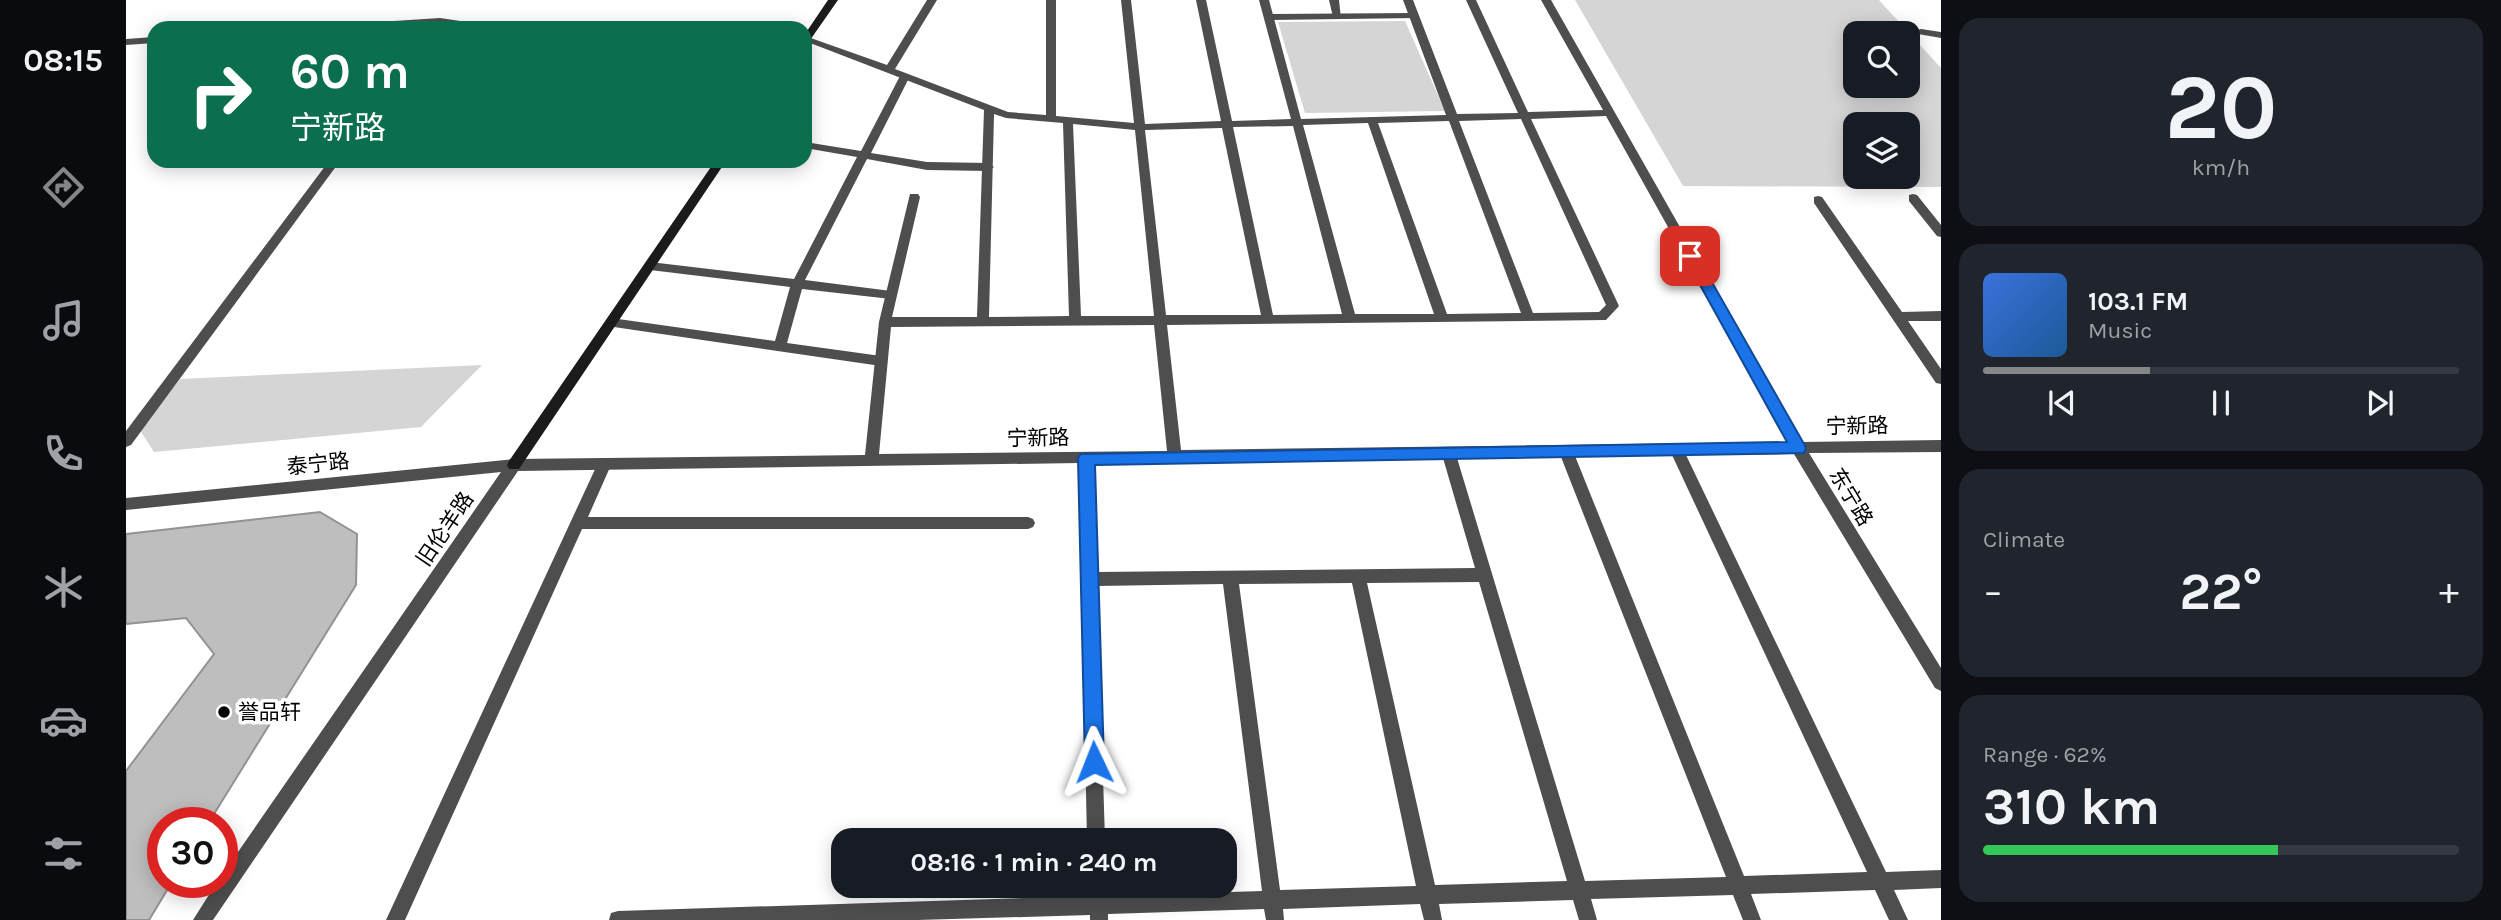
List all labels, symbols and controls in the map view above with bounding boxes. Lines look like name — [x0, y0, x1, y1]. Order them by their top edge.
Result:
map controls — [1843, 21, 1920, 189]
button: search — [1843, 21, 1920, 98]
text: 08:15 — [23, 42, 103, 79]
text: 60 m — [290, 43, 410, 100]
icon: right — [175, 49, 266, 140]
text: 20 — [2165, 55, 2277, 161]
text: 宁新路 — [290, 110, 386, 147]
button: layers — [1843, 112, 1920, 189]
text: km/h — [2192, 154, 2250, 181]
icon: directions — [39, 163, 88, 212]
pin — [1660, 226, 1720, 286]
icon: arrive — [1671, 237, 1709, 275]
text: 103.1 FM — [2088, 286, 2188, 317]
icon: music — [39, 296, 88, 345]
text: Music — [2088, 317, 2152, 344]
icon: previous — [2043, 384, 2081, 422]
icon: pause — [2202, 384, 2240, 422]
icon: next — [2361, 384, 2399, 422]
street label: 宁新路 — [1825, 413, 1889, 439]
street label: 宁新路 — [1006, 425, 1070, 451]
icon: phone — [39, 429, 88, 478]
street label: 泰宁路 — [285, 449, 351, 479]
street label: 东宁路 — [1824, 464, 1878, 530]
street label: 旧伦羊路 — [412, 487, 478, 571]
text: Climate — [1983, 526, 2065, 553]
text: 22° — [2179, 561, 2263, 622]
icon: climate — [39, 563, 88, 612]
text: − — [1983, 569, 2003, 614]
text: + — [2439, 569, 2459, 614]
icon: car — [39, 696, 88, 745]
place label: 誉品轩 — [238, 700, 301, 724]
marker: 誉品轩 — [216, 704, 232, 720]
position arrow — [1057, 725, 1131, 799]
text: Range · 62% — [1983, 741, 2107, 768]
text: 310 km — [1983, 776, 2160, 837]
speed limit sign: 30 — [147, 807, 238, 898]
icon: filters — [39, 829, 88, 878]
text: 08:16 · 1 min · 240 m — [911, 847, 1157, 878]

